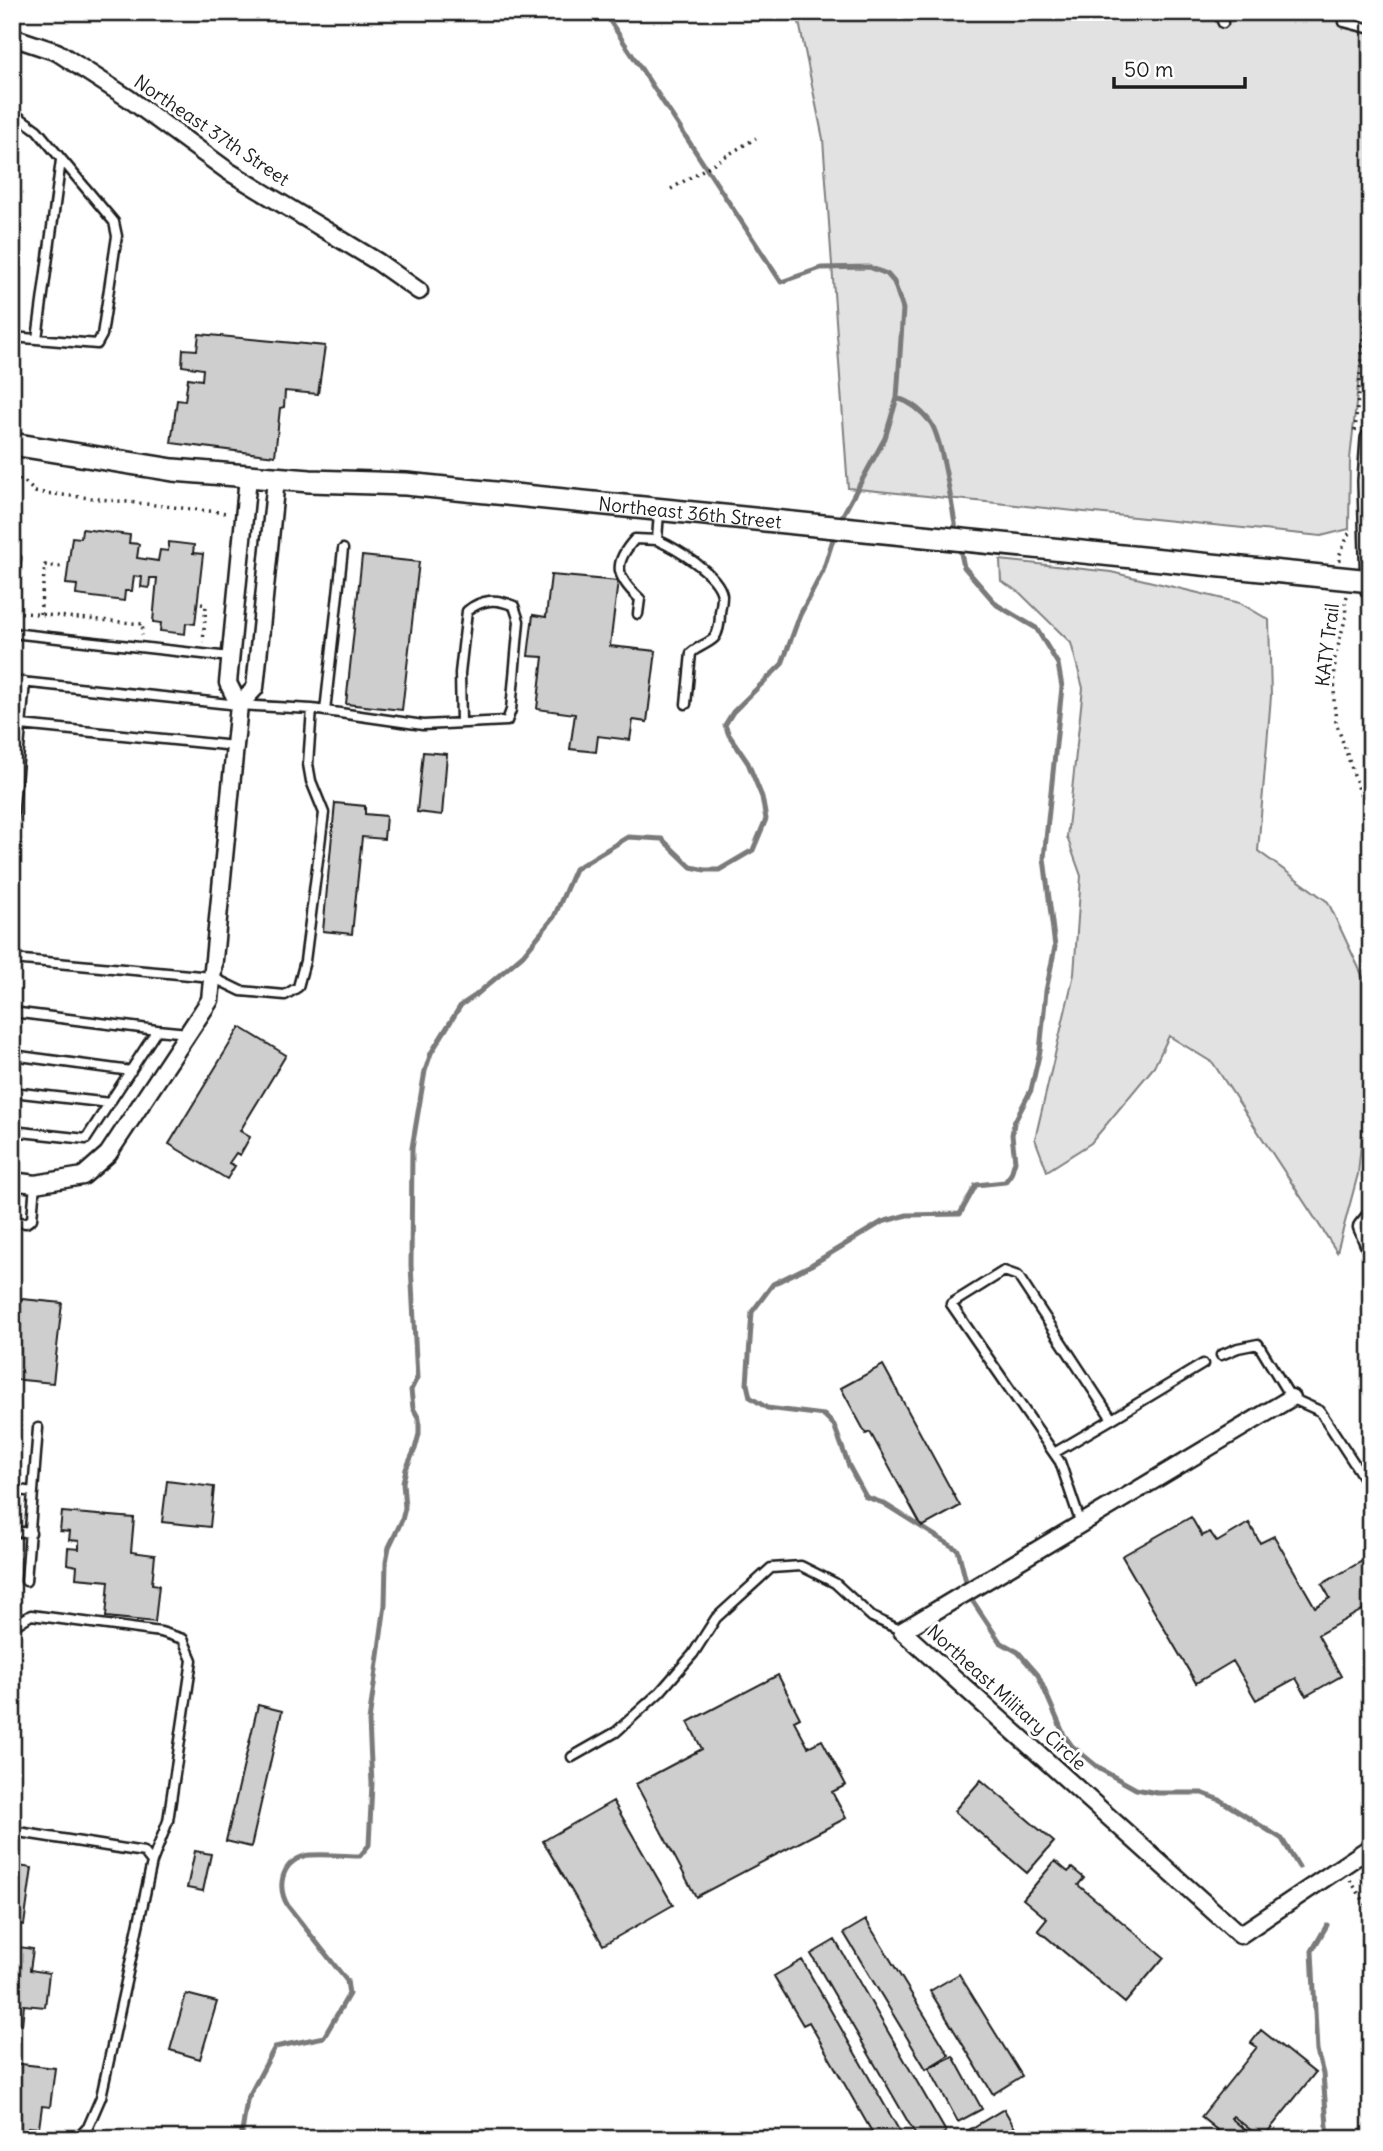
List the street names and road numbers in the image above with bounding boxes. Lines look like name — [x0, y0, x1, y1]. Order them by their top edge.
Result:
street label: Northeast 37th Street — [130, 69, 294, 191]
street label: Northeast 36th Street — [597, 491, 783, 534]
street label: KATY Trail — [1310, 602, 1344, 688]
street label: Northeast Military Circle — [922, 1619, 1092, 1775]

